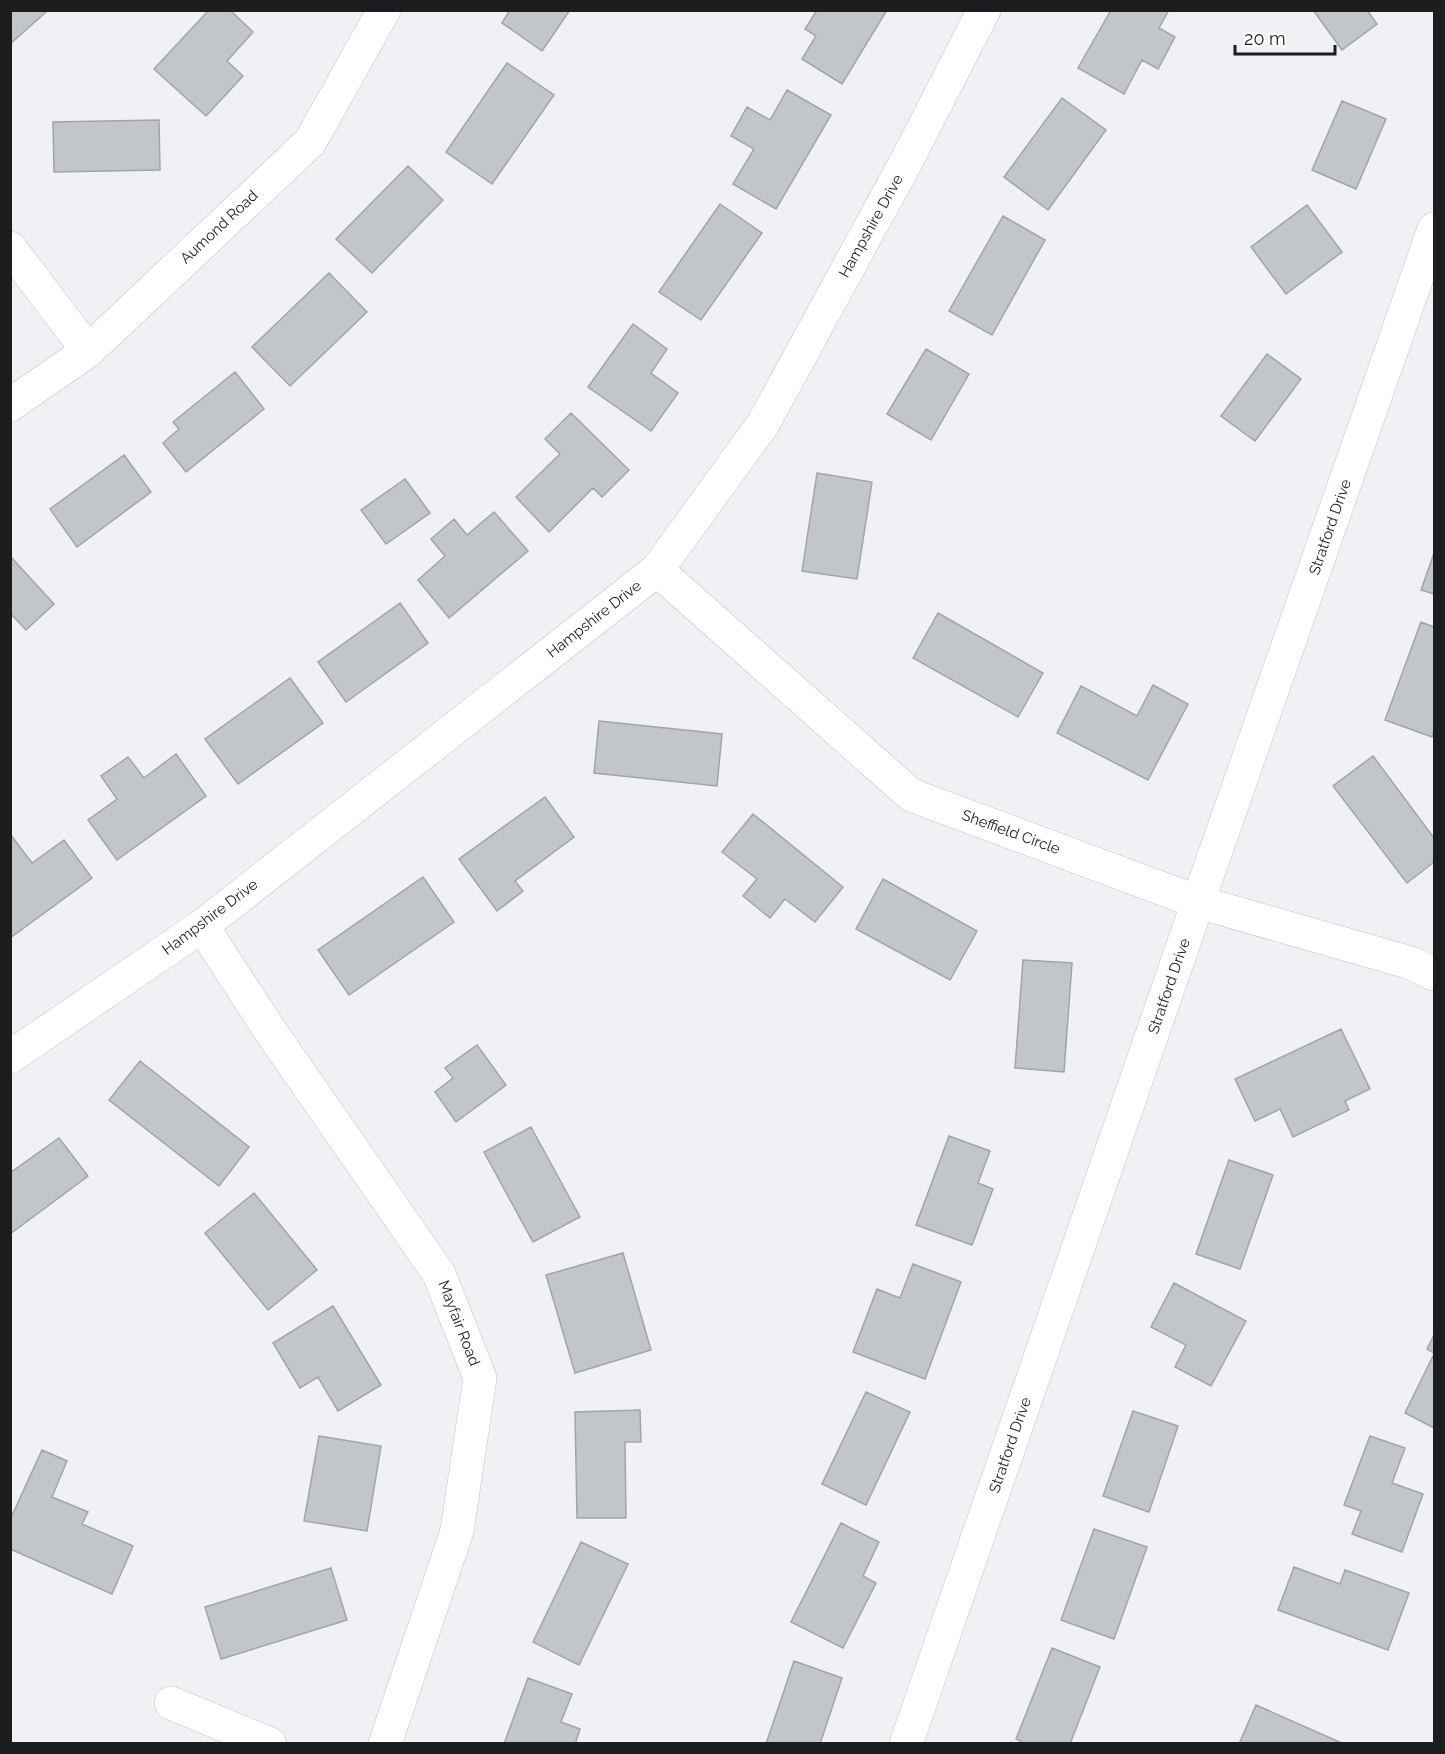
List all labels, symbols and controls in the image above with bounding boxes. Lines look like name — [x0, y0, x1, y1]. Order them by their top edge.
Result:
scale bar — [1235, 18, 1336, 56]
text: 20 m — [1244, 28, 1286, 49]
street label: Hampshire Drive — [835, 171, 907, 281]
street label: Aumond Road — [176, 186, 262, 268]
street label: Stratford Drive — [1305, 477, 1355, 577]
street label: Hampshire Drive — [543, 576, 645, 661]
street label: Sheffield Circle — [959, 806, 1063, 858]
street label: Hampshire Drive — [159, 875, 261, 959]
street label: Stratford Drive — [1144, 936, 1194, 1036]
street label: Mayfair Road — [434, 1278, 484, 1368]
street label: Stratford Drive — [985, 1395, 1035, 1495]

